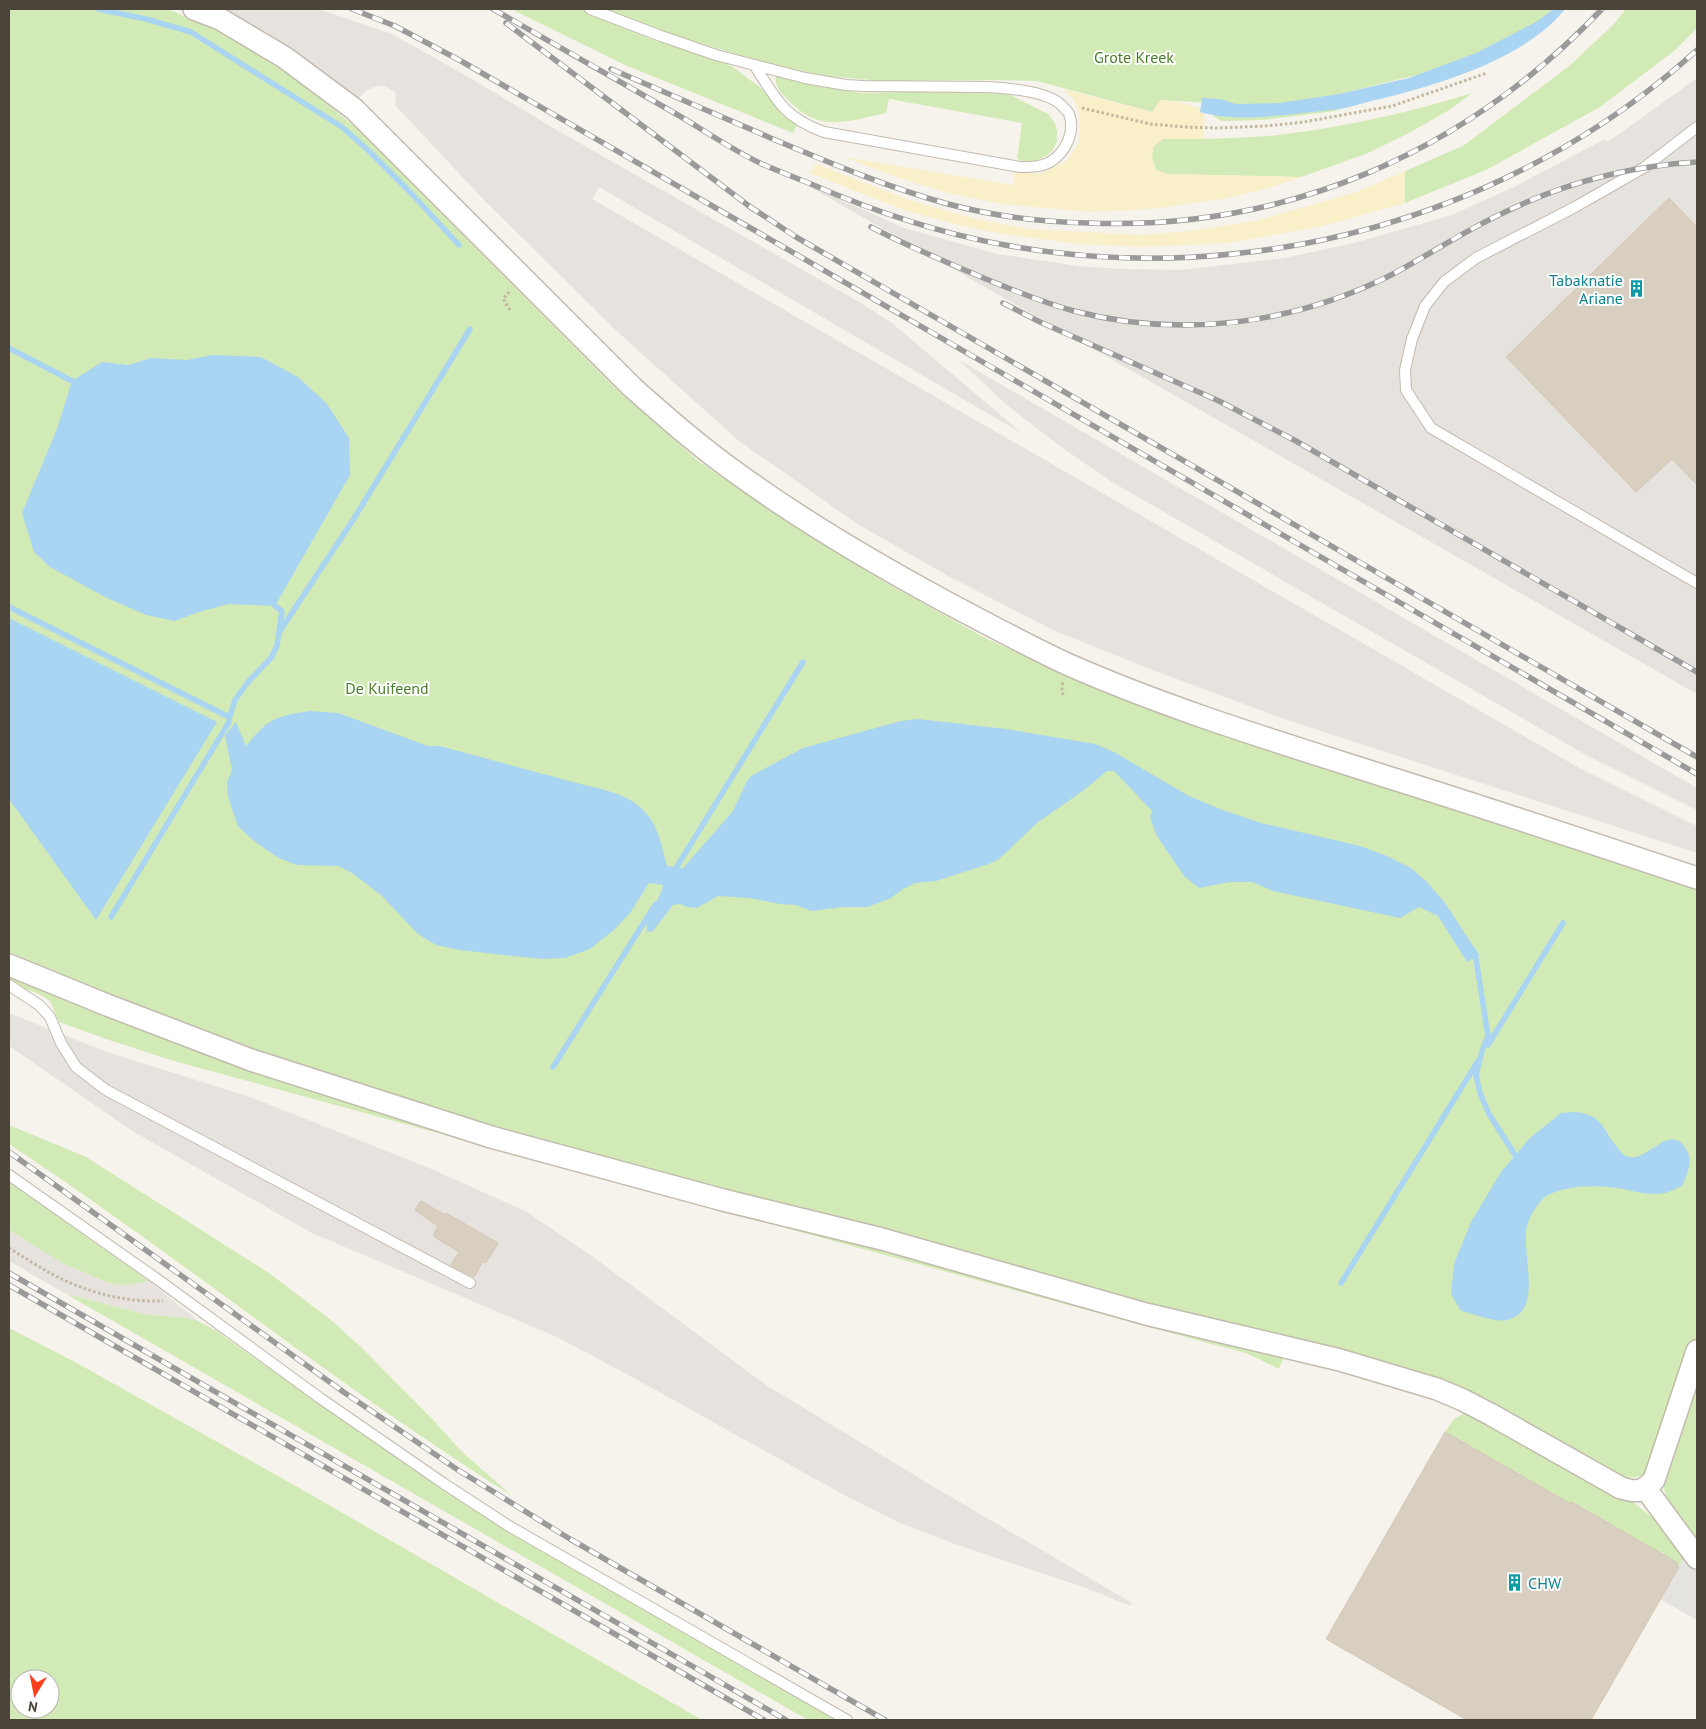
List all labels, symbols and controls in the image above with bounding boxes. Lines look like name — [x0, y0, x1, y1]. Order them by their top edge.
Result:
park label: Grote Kreek — [1094, 47, 1174, 67]
place label: Tabaknatie Ariane — [1549, 270, 1623, 308]
building icon: Tabaknatie Ariane — [1627, 279, 1647, 299]
park label: De Kuifeend — [345, 678, 429, 698]
building icon: CHW — [1504, 1573, 1524, 1593]
place label: CHW — [1528, 1573, 1562, 1593]
north arrow — [10, 1669, 60, 1719]
text: N — [27, 1697, 39, 1716]

